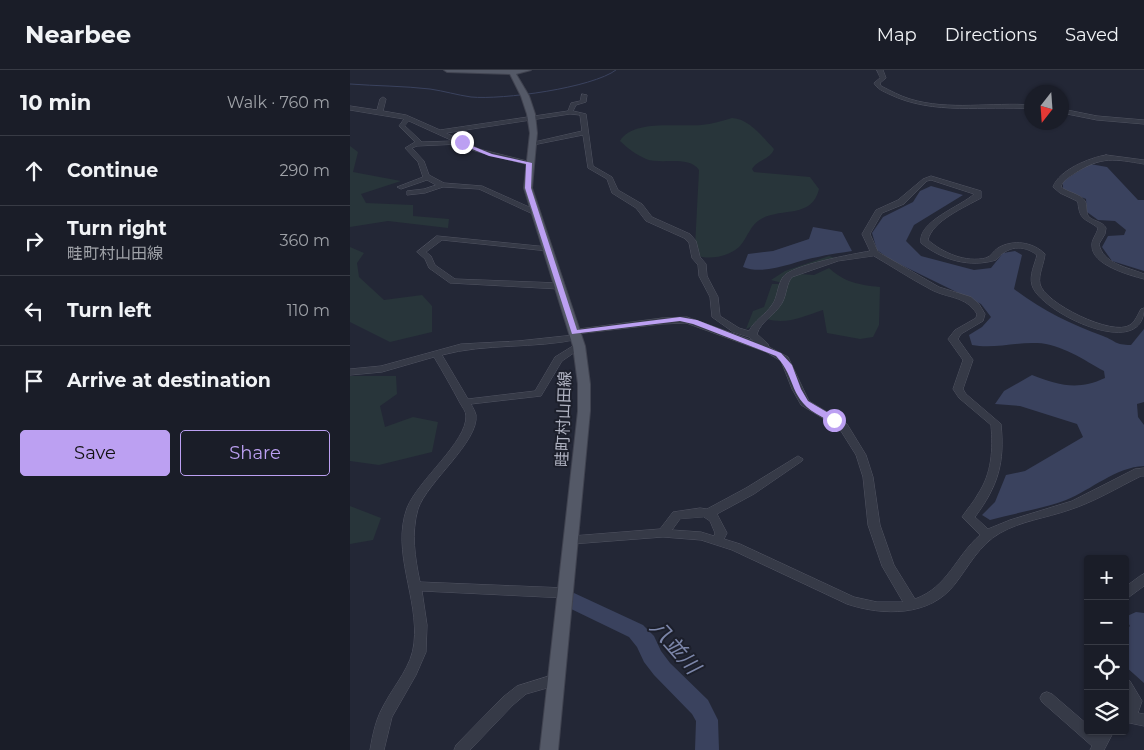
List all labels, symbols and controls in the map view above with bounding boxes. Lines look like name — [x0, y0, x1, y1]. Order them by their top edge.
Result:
text: Nearbee — [25, 20, 131, 49]
text: Map — [877, 24, 917, 46]
text: Directions — [945, 24, 1037, 46]
text: Saved — [1065, 24, 1119, 46]
north arrow — [1024, 85, 1069, 130]
text: 10 min — [20, 90, 91, 115]
text: Walk · 760 m — [227, 93, 330, 112]
route end — [451, 131, 474, 154]
icon: ahead — [20, 157, 48, 185]
text: Continue — [67, 159, 158, 182]
text: 290 m — [279, 161, 330, 180]
text: Turn right — [67, 217, 167, 240]
icon: right — [20, 227, 48, 255]
text: 360 m — [279, 231, 330, 250]
text: 畦町村山田線 — [67, 244, 163, 263]
icon: left — [20, 297, 48, 325]
text: Turn left — [67, 299, 152, 322]
text: 110 m — [287, 301, 330, 320]
icon: arrive — [20, 367, 48, 395]
text: Arrive at destination — [67, 369, 271, 392]
street label: 畦町村山田線 — [552, 371, 575, 467]
route start — [823, 409, 846, 432]
button: Save — [20, 430, 170, 476]
button: Share — [180, 430, 330, 476]
map controls — [1084, 555, 1129, 735]
button: + — [1084, 555, 1129, 600]
button: − — [1084, 600, 1129, 645]
water label: 八並川 — [645, 615, 707, 680]
button: locate — [1084, 645, 1129, 690]
button: layers — [1084, 690, 1129, 735]

